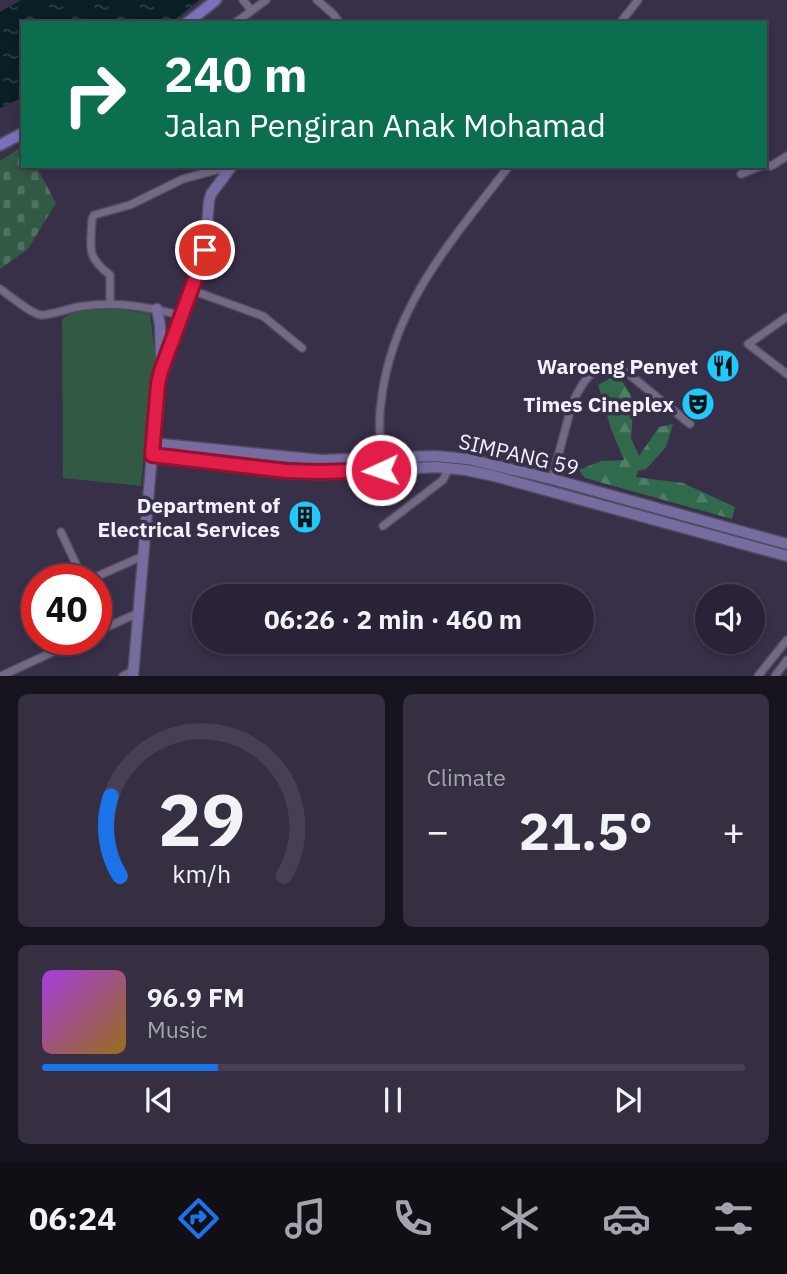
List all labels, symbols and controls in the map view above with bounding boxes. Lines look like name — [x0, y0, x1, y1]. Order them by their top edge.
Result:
text: 240 m — [164, 42, 308, 105]
icon: right — [49, 49, 140, 140]
text: Jalan Pengiran Anak Mohamad — [164, 104, 606, 146]
pin — [175, 220, 235, 280]
icon: arrive — [186, 231, 224, 269]
restaurant icon: Waroeng Penyet — [704, 347, 742, 385]
place label: Waroeng Penyet — [537, 352, 698, 380]
theatre icon: Times Cineplex — [679, 385, 717, 423]
place label: Times Cineplex — [523, 390, 674, 418]
street label: SIMPANG 59 — [456, 427, 582, 481]
position arrow — [344, 433, 418, 507]
place label: Department of Electrical Services — [98, 491, 280, 543]
building icon: Department of Electrical Services — [286, 498, 324, 536]
speed limit sign: 40 — [21, 564, 112, 655]
map controls — [695, 584, 765, 654]
button: sound — [695, 584, 765, 654]
text: 06:26 · 2 min · 460 m — [264, 602, 522, 636]
text: Climate — [427, 762, 506, 792]
text: 29 — [158, 772, 245, 867]
text: 21.5° — [519, 797, 653, 864]
text: − — [427, 806, 449, 855]
text: + — [722, 806, 745, 855]
text: km/h — [172, 857, 231, 890]
text: 96.9 FM — [147, 980, 245, 1014]
text: Music — [147, 1014, 207, 1044]
icon: previous — [140, 1081, 178, 1119]
icon: pause — [374, 1081, 412, 1119]
icon: next — [609, 1081, 647, 1119]
icon: directions — [174, 1194, 223, 1243]
icon: music — [281, 1194, 330, 1243]
icon: phone — [388, 1194, 437, 1243]
icon: climate — [495, 1194, 544, 1243]
icon: car — [602, 1194, 651, 1243]
icon: filters — [709, 1194, 758, 1243]
text: 06:24 — [29, 1197, 116, 1239]

